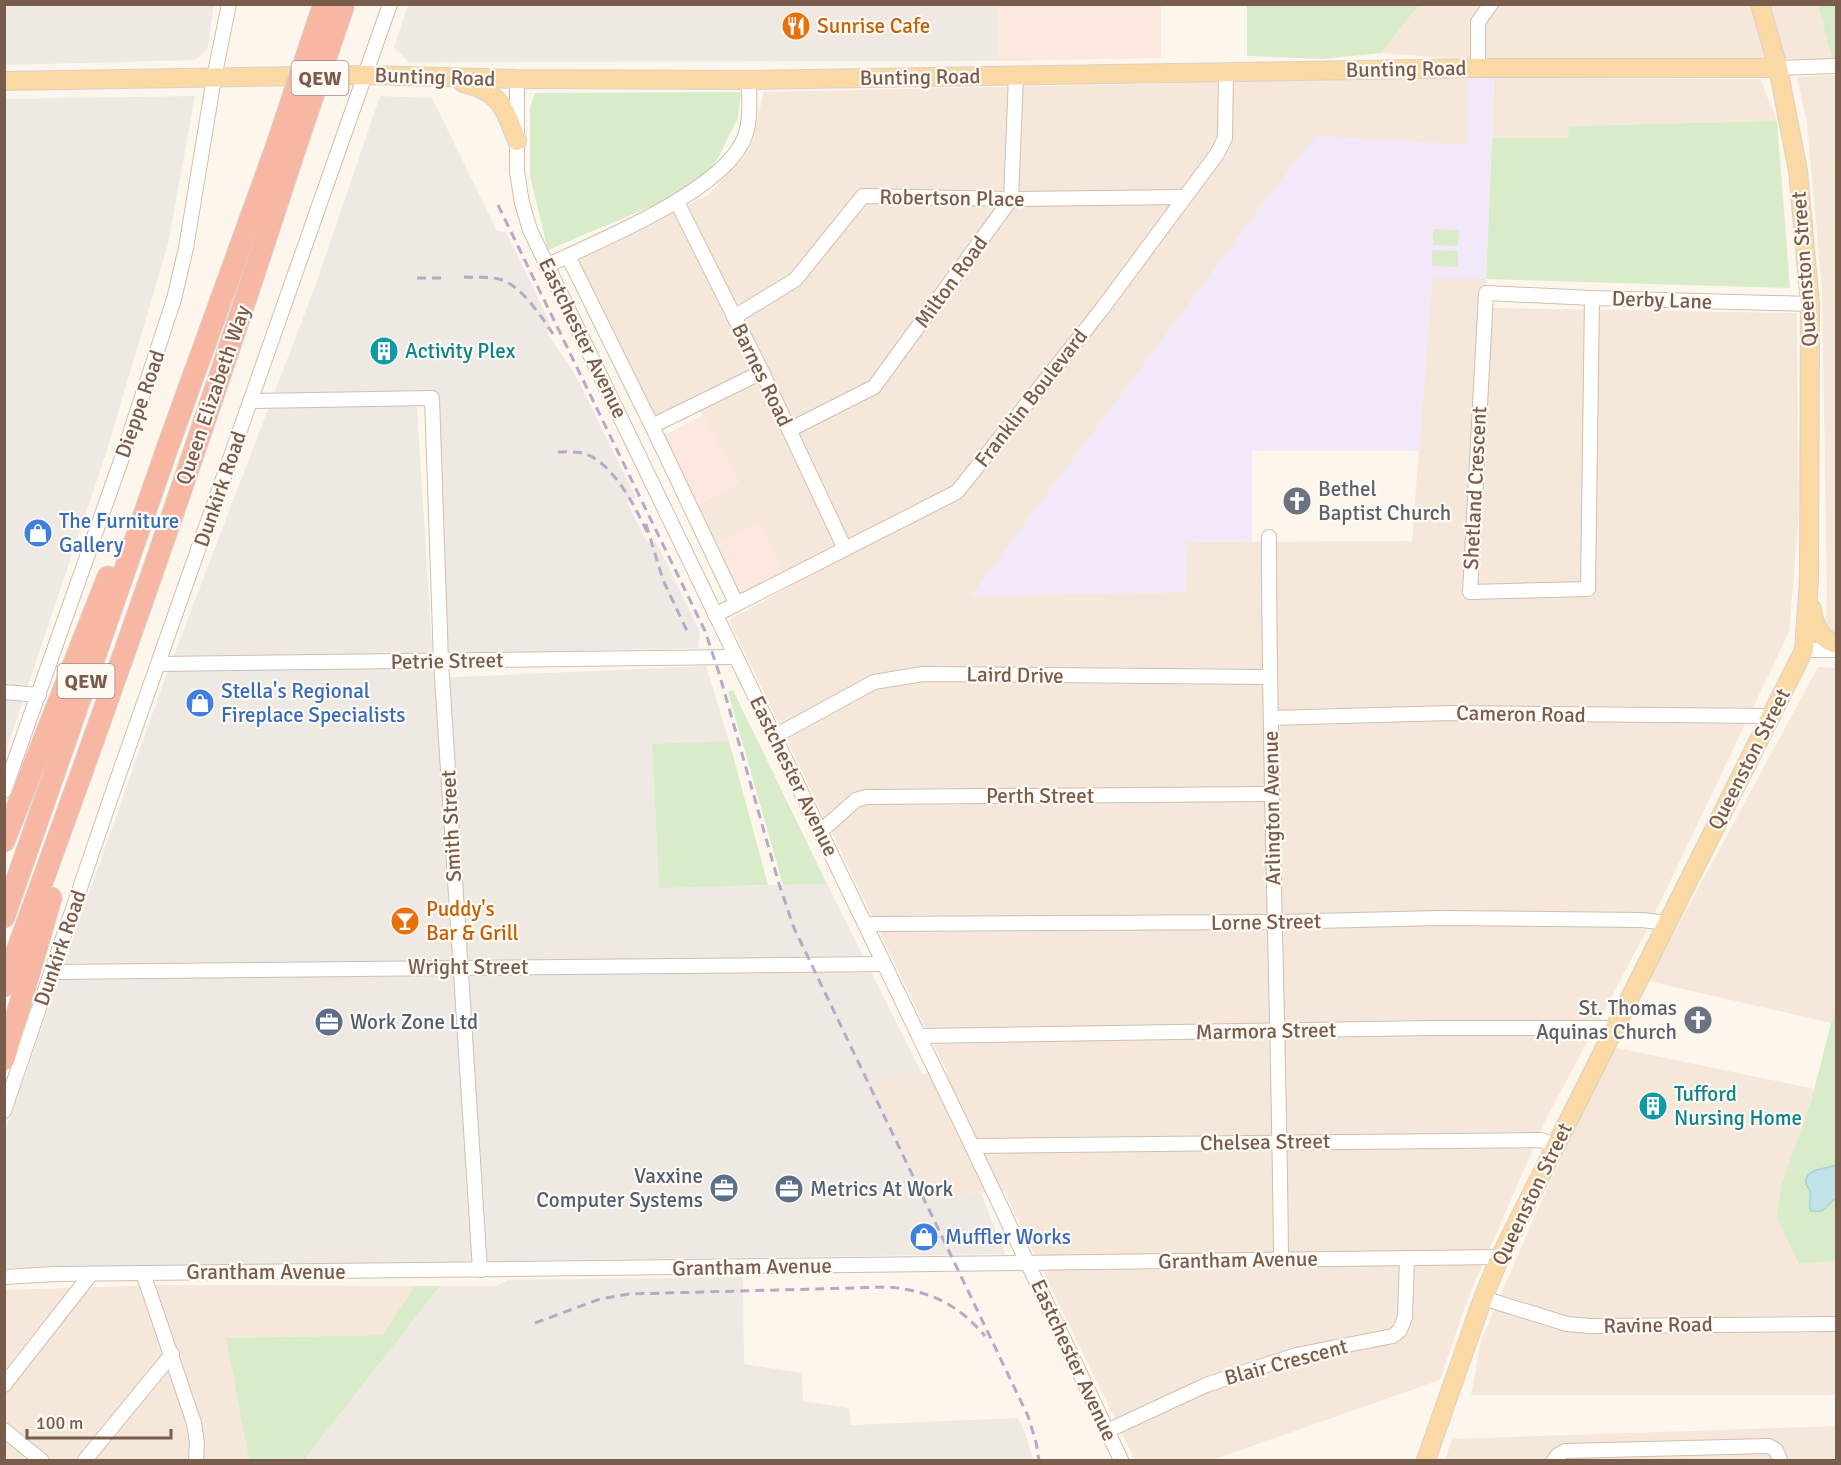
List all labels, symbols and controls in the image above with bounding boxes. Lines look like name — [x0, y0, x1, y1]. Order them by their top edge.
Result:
restaurant icon: Sunrise Cafe — [780, 10, 812, 42]
place label: Sunrise Cafe — [817, 13, 930, 39]
street label: Bunting Road — [1345, 55, 1467, 83]
road number: QEW — [292, 61, 348, 95]
street label: Bunting Road — [374, 62, 496, 92]
street label: Bunting Road — [859, 63, 981, 91]
street label: Robertson Place — [879, 184, 1025, 212]
street label: Queenston Street — [1786, 190, 1822, 348]
street label: Milton Road — [909, 231, 993, 333]
street label: Eastchester Avenue — [533, 253, 633, 423]
street label: Derby Lane — [1611, 285, 1713, 315]
street label: Queen Elizabeth Way — [170, 302, 256, 488]
street label: Barnes Road — [726, 319, 798, 431]
street label: Franklin Boulevard — [969, 324, 1093, 472]
building icon: Activity Plex — [368, 335, 400, 367]
place label: Activity Plex — [405, 338, 516, 364]
street label: Dieppe Road — [109, 347, 171, 461]
street label: Shetland Crescent — [1458, 406, 1492, 570]
street label: Dunkirk Road — [188, 428, 252, 550]
place label: Bethel Baptist Church — [1318, 476, 1451, 526]
church icon: Bethel Baptist Church — [1281, 485, 1313, 517]
place label: The Furniture Gallery — [59, 508, 179, 558]
shop icon: The Furniture Gallery — [22, 517, 54, 549]
street label: Petrie Street — [390, 647, 504, 675]
street label: Laird Drive — [966, 661, 1064, 689]
road number: QEW — [58, 664, 115, 698]
place label: Stella's Regional Fireplace Specialists — [221, 678, 406, 728]
street label: Queenston Street — [1702, 684, 1796, 834]
shop icon: Stella's Regional Fireplace Specialists — [184, 687, 216, 719]
street label: Eastchester Avenue — [744, 691, 844, 861]
street label: Cameron Road — [1456, 700, 1586, 728]
street label: Arlington Avenue — [1258, 730, 1286, 886]
street label: Smith Street — [435, 769, 467, 883]
street label: Perth Street — [986, 783, 1094, 809]
street label: Dunkirk Road — [28, 887, 92, 1009]
place label: Puddy's Bar & Grill — [426, 896, 519, 946]
bar icon: Puddy's Bar & Grill — [389, 905, 421, 937]
street label: Lorne Street — [1211, 908, 1321, 936]
street label: Wright Street — [408, 954, 528, 980]
place label: St. Thomas Aquinas Church — [1536, 995, 1677, 1045]
church icon: St. Thomas Aquinas Church — [1682, 1004, 1714, 1036]
office icon: Work Zone Ltd — [313, 1006, 345, 1038]
place label: Work Zone Ltd — [350, 1009, 478, 1035]
street label: Marmora Street — [1196, 1017, 1336, 1045]
place label: Tufford Nursing Home — [1674, 1081, 1802, 1131]
building icon: Tufford Nursing Home — [1637, 1090, 1669, 1122]
street label: Queenston Street — [1486, 1118, 1578, 1270]
street label: Chelsea Street — [1200, 1128, 1330, 1156]
place label: Vaxxine Computer Systems — [536, 1163, 703, 1213]
office icon: Vaxxine Computer Systems — [708, 1172, 740, 1204]
office icon: Metrics At Work — [773, 1173, 805, 1205]
place label: Metrics At Work — [810, 1176, 953, 1202]
shop icon: Muffler Works — [908, 1221, 940, 1253]
place label: Muffler Works — [945, 1224, 1071, 1250]
street label: Grantham Avenue — [1158, 1246, 1318, 1274]
street label: Grantham Avenue — [672, 1253, 832, 1281]
street label: Grantham Avenue — [186, 1259, 346, 1285]
street label: Eastchester Avenue — [1025, 1275, 1123, 1445]
street label: Ravine Road — [1603, 1311, 1713, 1339]
street label: Blair Crescent — [1222, 1333, 1350, 1391]
scale bar — [27, 1402, 171, 1440]
text: 100 m — [36, 1412, 83, 1434]

